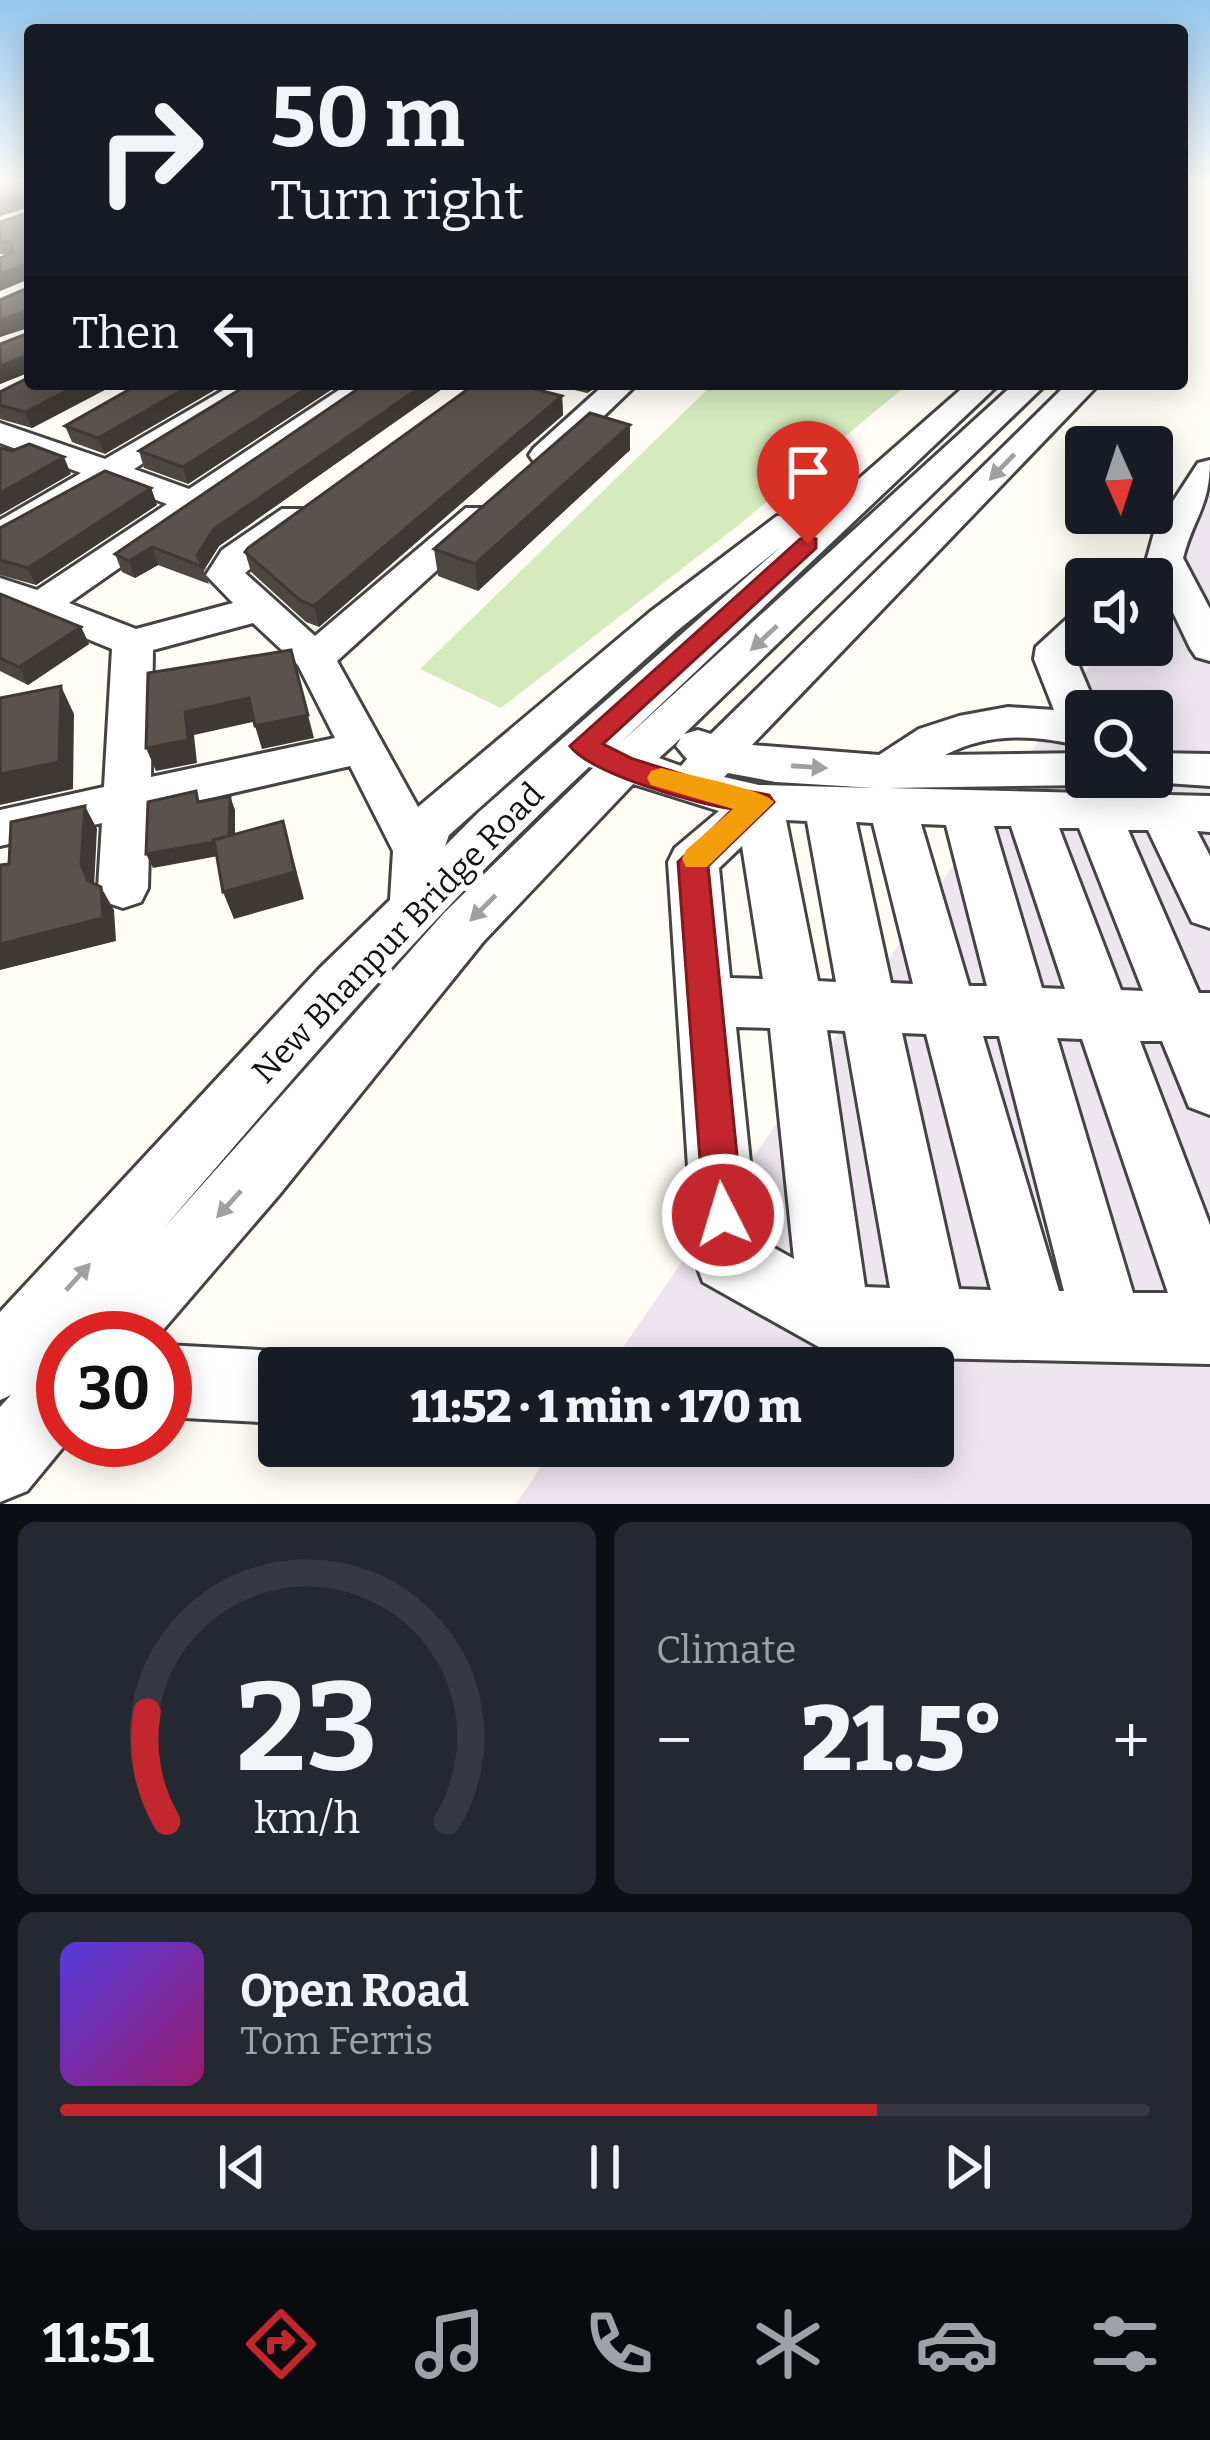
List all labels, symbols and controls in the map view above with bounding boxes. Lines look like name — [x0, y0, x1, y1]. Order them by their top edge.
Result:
text: 50 m — [270, 67, 465, 168]
icon: right — [72, 72, 228, 228]
text: Turn right — [270, 169, 524, 233]
icon: left — [203, 300, 269, 366]
text: Then — [72, 306, 179, 360]
pin — [757, 421, 859, 544]
north arrow — [1065, 426, 1173, 534]
map controls — [1065, 426, 1173, 798]
icon: arrive — [775, 439, 841, 505]
one-way arrow — [988, 452, 1016, 481]
button: sound — [1065, 558, 1173, 666]
one-way arrow — [750, 624, 779, 652]
button: search — [1065, 690, 1173, 798]
one-way arrow — [791, 757, 828, 776]
street label: New Bhanpur Bridge Road — [244, 774, 552, 1092]
one-way arrow — [469, 893, 497, 922]
position arrow — [660, 1152, 786, 1278]
one-way arrow — [216, 1190, 243, 1219]
one-way arrow — [64, 1262, 91, 1292]
speed limit sign: 30 — [36, 1311, 192, 1467]
text: 11:52 · 1 min · 170 m — [411, 1380, 801, 1434]
text: Climate — [656, 1627, 796, 1673]
text: 23 — [236, 1653, 378, 1803]
text: 21.5° — [801, 1686, 1004, 1794]
text: − — [656, 1701, 692, 1780]
text: + — [1112, 1701, 1150, 1780]
text: km/h — [254, 1793, 360, 1844]
text: Open Road — [240, 1964, 469, 2018]
text: Tom Ferris — [240, 2018, 433, 2064]
icon: previous — [209, 2134, 275, 2200]
icon: pause — [572, 2134, 638, 2200]
icon: next — [935, 2134, 1001, 2200]
icon: directions — [239, 2302, 323, 2386]
icon: music — [408, 2302, 492, 2386]
icon: phone — [577, 2302, 661, 2386]
icon: climate — [746, 2302, 830, 2386]
icon: car — [915, 2302, 999, 2386]
icon: filters — [1083, 2302, 1167, 2386]
text: 11:51 — [42, 2312, 154, 2376]

